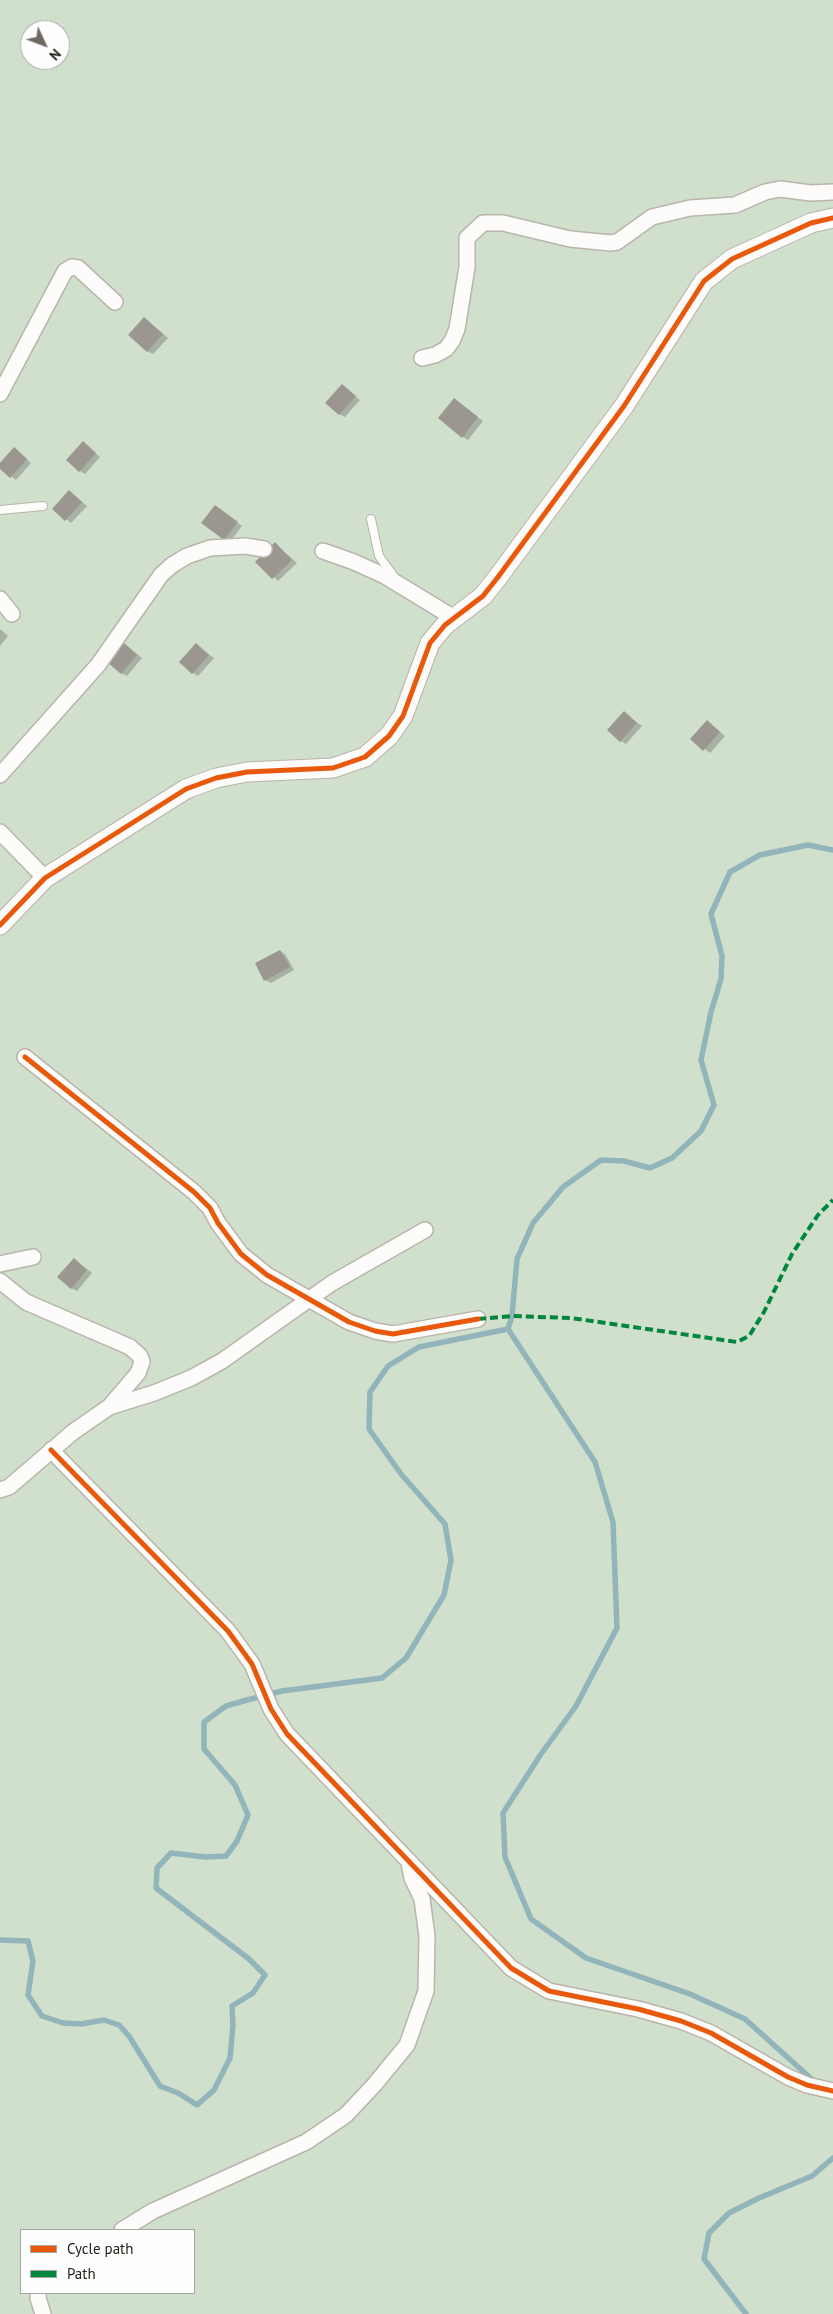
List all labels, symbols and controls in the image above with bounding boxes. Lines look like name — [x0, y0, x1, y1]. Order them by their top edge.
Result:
north arrow — [20, 20, 70, 70]
text: N — [46, 45, 65, 64]
legend — [20, 2229, 195, 2294]
text: Cycle path — [67, 2239, 133, 2258]
text: Path — [67, 2264, 96, 2283]

